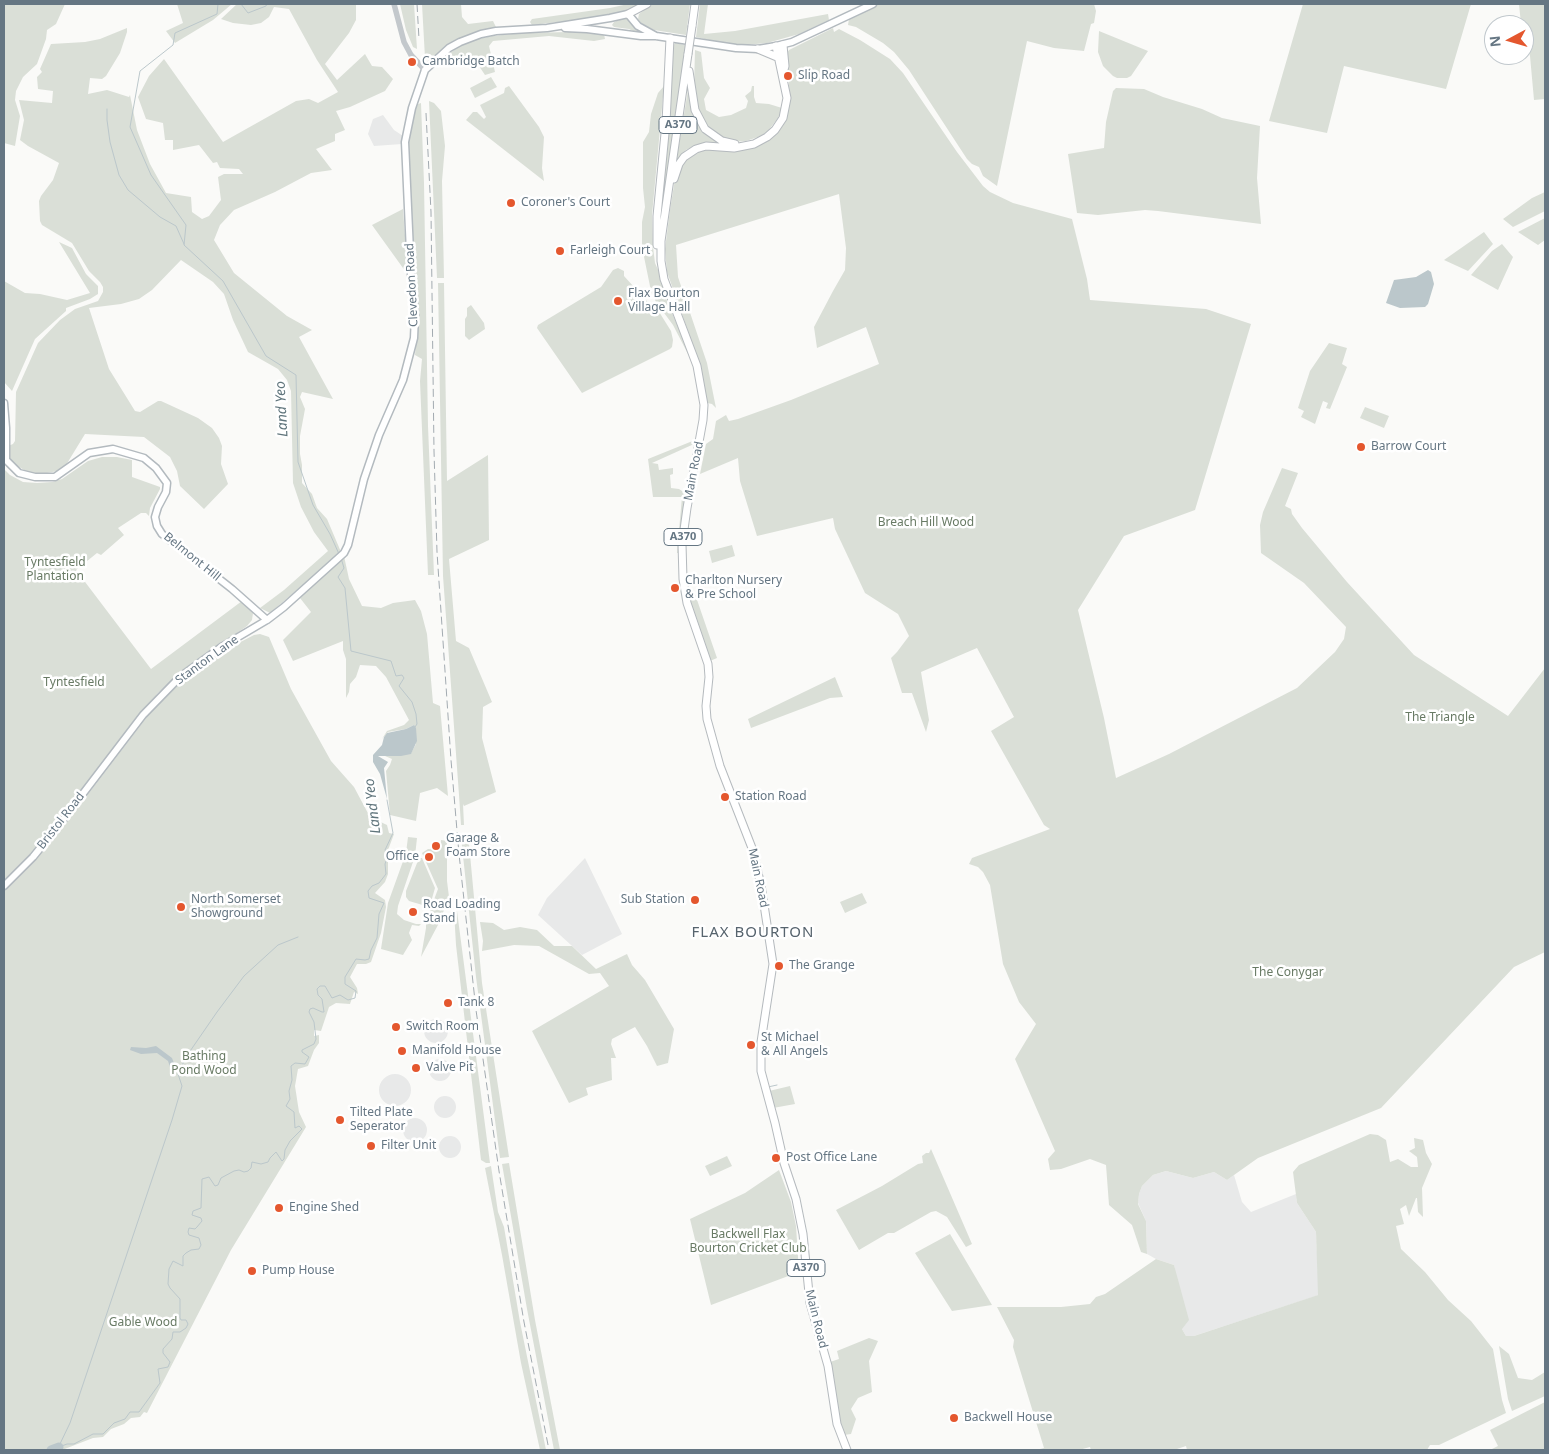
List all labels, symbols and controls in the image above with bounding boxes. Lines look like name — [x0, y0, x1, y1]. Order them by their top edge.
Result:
north arrow — [1484, 15, 1534, 65]
text: N — [1485, 35, 1505, 48]
place label: Cambridge Batch — [422, 55, 520, 69]
marker: Cambridge Batch — [406, 56, 418, 68]
place label: Slip Road — [798, 69, 850, 83]
marker: Slip Road — [782, 70, 794, 82]
road number: A370 — [659, 116, 697, 134]
place label: Coroner's Court — [521, 196, 610, 210]
marker: Coroner's Court — [505, 197, 517, 209]
street label: Clevedon Road — [403, 243, 421, 327]
place label: Farleigh Court — [570, 244, 650, 258]
marker: Farleigh Court — [554, 245, 566, 257]
place label: Flax Bourton Village Hall — [628, 287, 700, 315]
marker: Flax Bourton Village Hall — [612, 295, 624, 307]
water label: Land Yeo — [272, 381, 292, 437]
street label: Main Road — [681, 440, 707, 502]
place label: Barrow Court — [1371, 440, 1446, 454]
marker: Barrow Court — [1355, 441, 1367, 453]
park label: Breach Hill Wood — [878, 516, 974, 530]
road number: A370 — [664, 528, 702, 546]
street label: Belmont Hill — [161, 530, 223, 584]
park label: Tyntesfield Plantation — [24, 556, 86, 584]
place label: Charlton Nursery & Pre School — [685, 574, 782, 602]
marker: Charlton Nursery & Pre School — [669, 582, 681, 594]
street label: Stanton Lane — [173, 632, 241, 688]
park label: Tyntesfield — [43, 676, 105, 690]
park label: The Triangle — [1405, 711, 1475, 725]
water label: Land Yeo — [361, 777, 385, 835]
street label: Bristol Road — [34, 790, 88, 852]
place label: Station Road — [735, 790, 807, 804]
marker: Station Road — [719, 791, 731, 803]
place label: Garage & Foam Store — [446, 832, 510, 860]
marker: Garage & Foam Store — [430, 840, 442, 852]
street label: Main Road — [745, 847, 771, 909]
place label: Office — [386, 850, 419, 864]
marker: Office — [423, 851, 435, 863]
place label: North Somerset Showground — [191, 893, 281, 921]
place label: Sub Station — [621, 893, 685, 907]
marker: Sub Station — [689, 894, 701, 906]
place label: Road Loading Stand — [423, 898, 501, 926]
marker: North Somerset Showground — [175, 901, 187, 913]
marker: Road Loading Stand — [407, 906, 419, 918]
district label: FLAX BOURTON — [690, 924, 816, 942]
place label: The Grange — [789, 959, 855, 973]
marker: The Grange — [773, 960, 785, 972]
park label: The Conygar — [1252, 966, 1324, 980]
place label: Tank 8 — [458, 996, 494, 1010]
marker: Tank 8 — [442, 997, 454, 1009]
place label: Switch Room — [406, 1020, 479, 1034]
marker: Switch Room — [390, 1021, 402, 1033]
place label: St Michael & All Angels — [761, 1031, 828, 1059]
marker: St Michael & All Angels — [745, 1039, 757, 1051]
place label: Manifold House — [412, 1044, 501, 1058]
marker: Manifold House — [396, 1045, 408, 1057]
park label: Bathing Pond Wood — [171, 1050, 237, 1078]
place label: Valve Pit — [426, 1061, 473, 1075]
marker: Valve Pit — [410, 1062, 422, 1074]
place label: Tilted Plate Seperator — [350, 1106, 413, 1134]
marker: Tilted Plate Seperator — [334, 1114, 346, 1126]
place label: Filter Unit — [381, 1139, 436, 1153]
marker: Filter Unit — [365, 1140, 377, 1152]
place label: Post Office Lane — [786, 1151, 877, 1165]
marker: Post Office Lane — [770, 1152, 782, 1164]
place label: Engine Shed — [289, 1201, 359, 1215]
marker: Engine Shed — [273, 1202, 285, 1214]
park label: Backwell Flax Bourton Cricket Club — [689, 1228, 807, 1256]
road number: A370 — [787, 1260, 825, 1276]
place label: Pump House — [262, 1264, 334, 1278]
marker: Pump House — [246, 1265, 258, 1277]
street label: Main Road — [802, 1288, 830, 1350]
park label: Gable Wood — [109, 1316, 177, 1330]
place label: Backwell House — [964, 1411, 1052, 1425]
marker: Backwell House — [948, 1412, 960, 1424]

